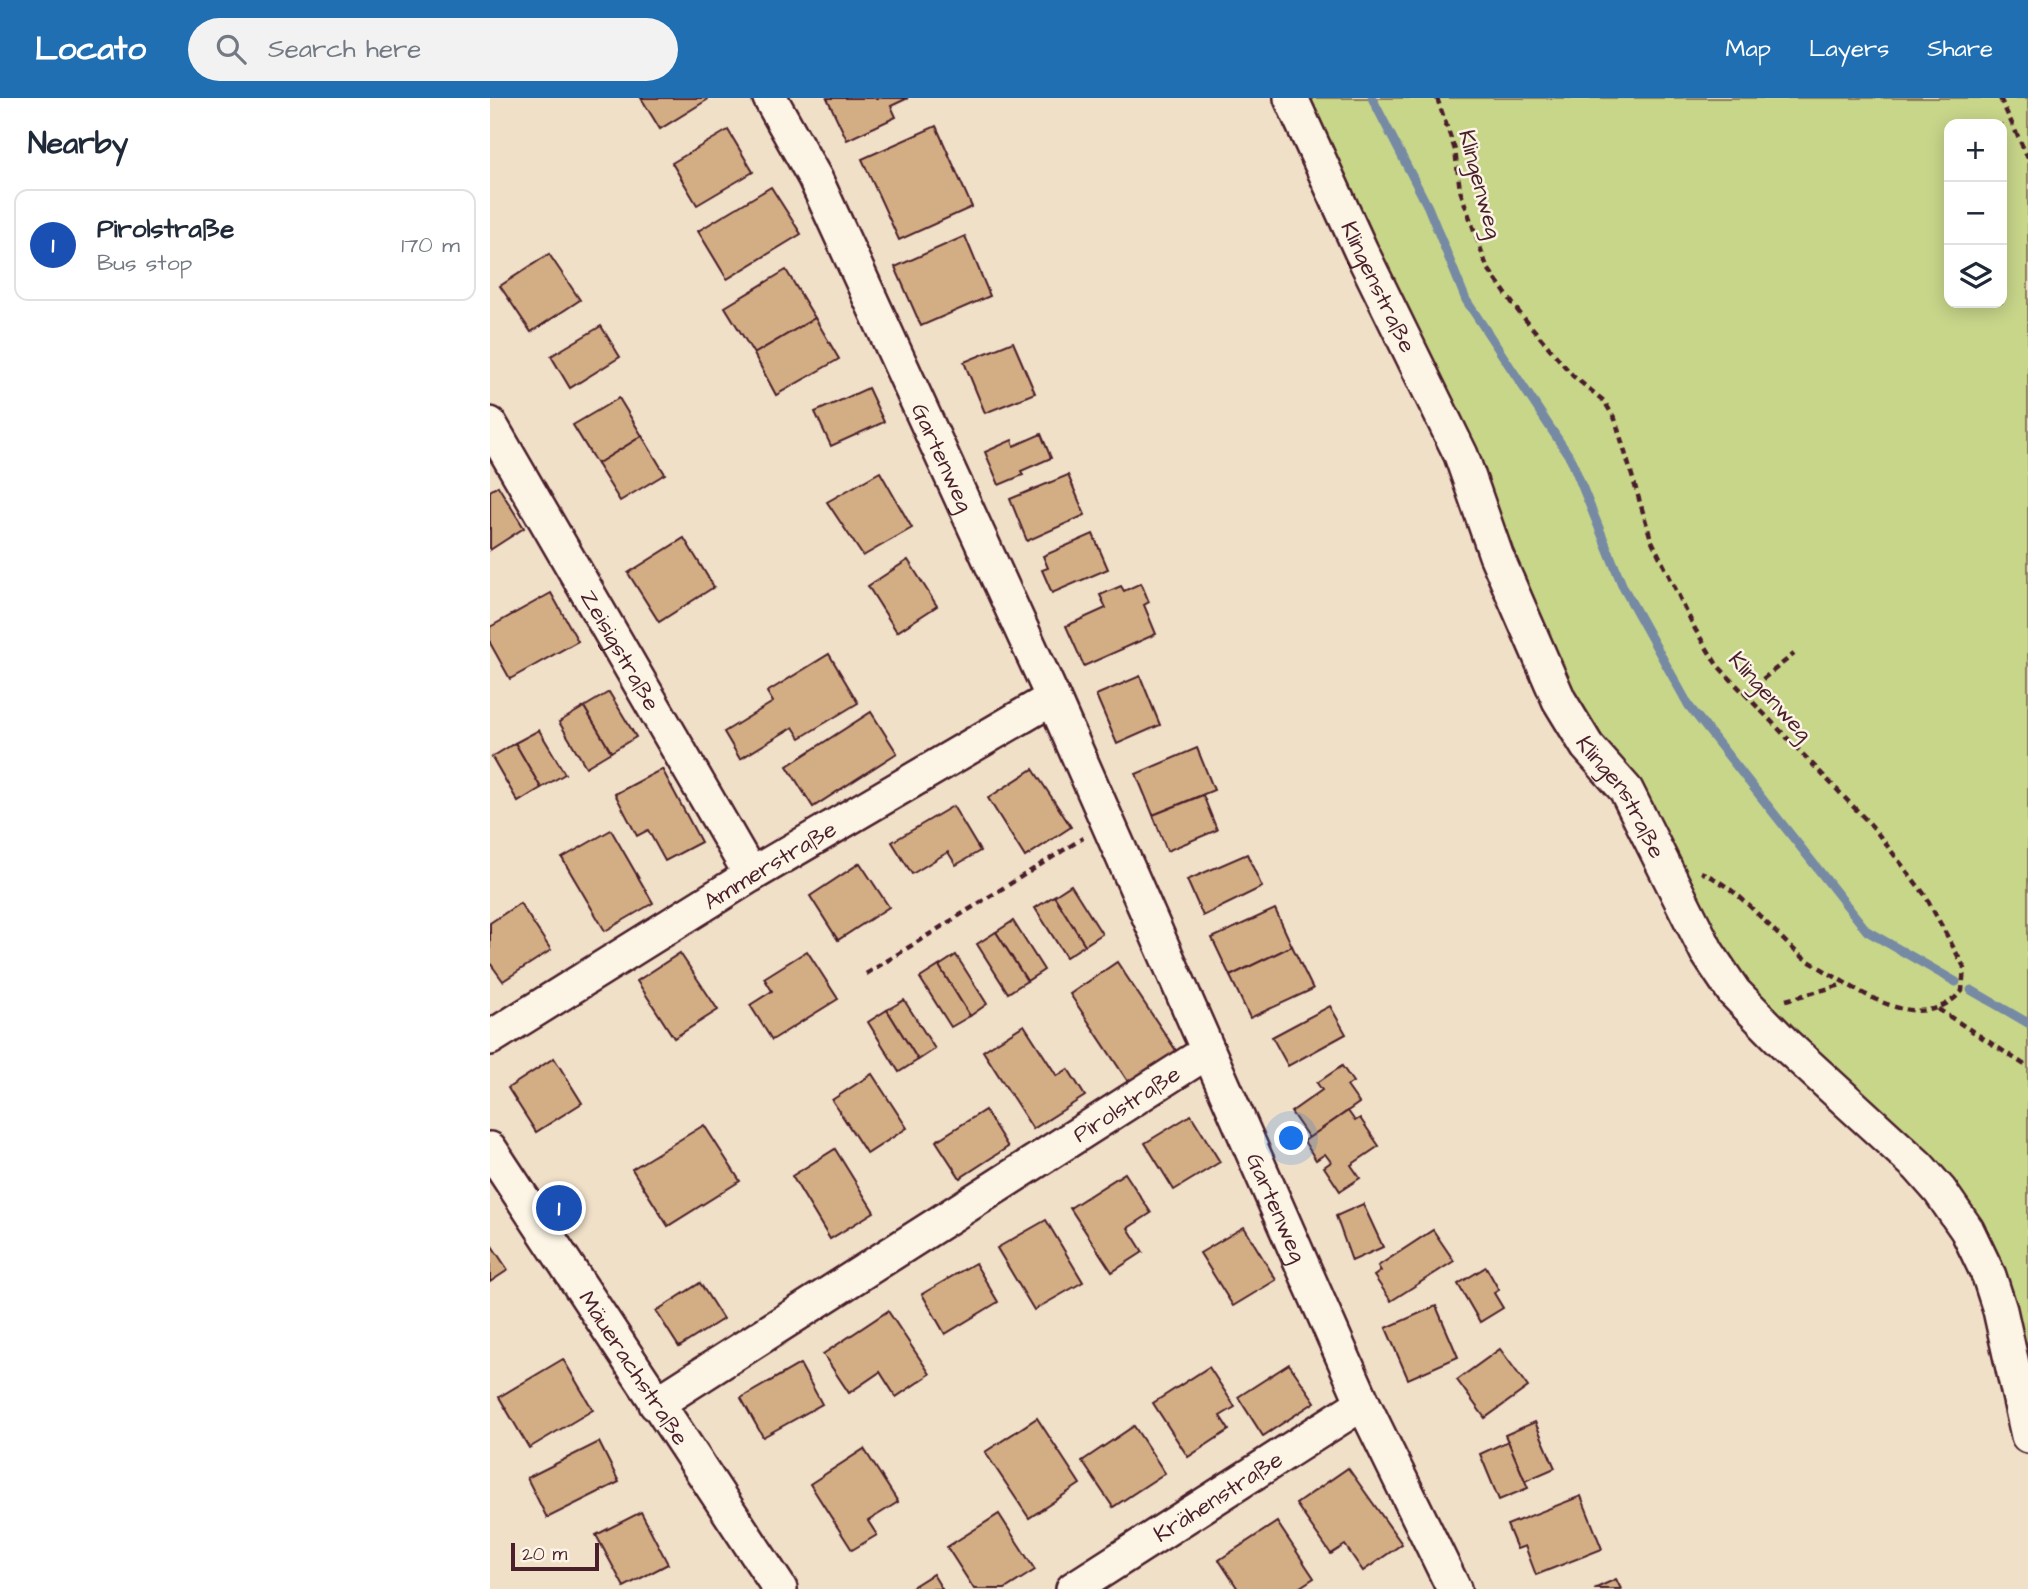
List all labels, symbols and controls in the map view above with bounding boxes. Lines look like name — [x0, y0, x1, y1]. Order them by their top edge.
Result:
search box — [188, 18, 678, 81]
text: Locato — [35, 26, 146, 72]
icon: search — [212, 30, 250, 68]
text: Search here — [268, 31, 421, 67]
text: Map — [1726, 32, 1771, 66]
text: Layers — [1809, 32, 1889, 66]
text: Share — [1927, 32, 1993, 66]
map controls — [1944, 119, 2007, 308]
button: + — [1944, 119, 2007, 182]
text: Nearby — [28, 123, 128, 165]
street label: Klingenweg — [1449, 126, 1510, 243]
button: − — [1944, 182, 2007, 245]
text: Pirolstraße — [97, 211, 234, 247]
street label: Klingenstraße — [1332, 216, 1423, 358]
text: 1 — [52, 229, 54, 261]
text: 170 m — [401, 229, 460, 261]
button: layers — [1944, 245, 2007, 308]
text: Bus stop — [97, 247, 192, 279]
street label: Gartenweg — [903, 398, 981, 518]
street label: Zeisigstraße — [572, 584, 668, 717]
street label: Klingenweg — [1720, 645, 1819, 749]
street label: Klingenstraße — [1568, 730, 1673, 864]
street label: Ammerstraße — [698, 813, 843, 918]
street label: Pirolstraße — [1067, 1058, 1187, 1151]
your location — [1274, 1121, 1308, 1155]
street label: Gartenweg — [1238, 1148, 1314, 1268]
pin: 1 — [536, 1182, 582, 1234]
street label: Mäuerachstraße — [571, 1285, 696, 1452]
street label: Krähenstraße — [1147, 1444, 1289, 1550]
scale bar — [511, 1540, 598, 1572]
text: 20 m — [522, 1541, 567, 1568]

